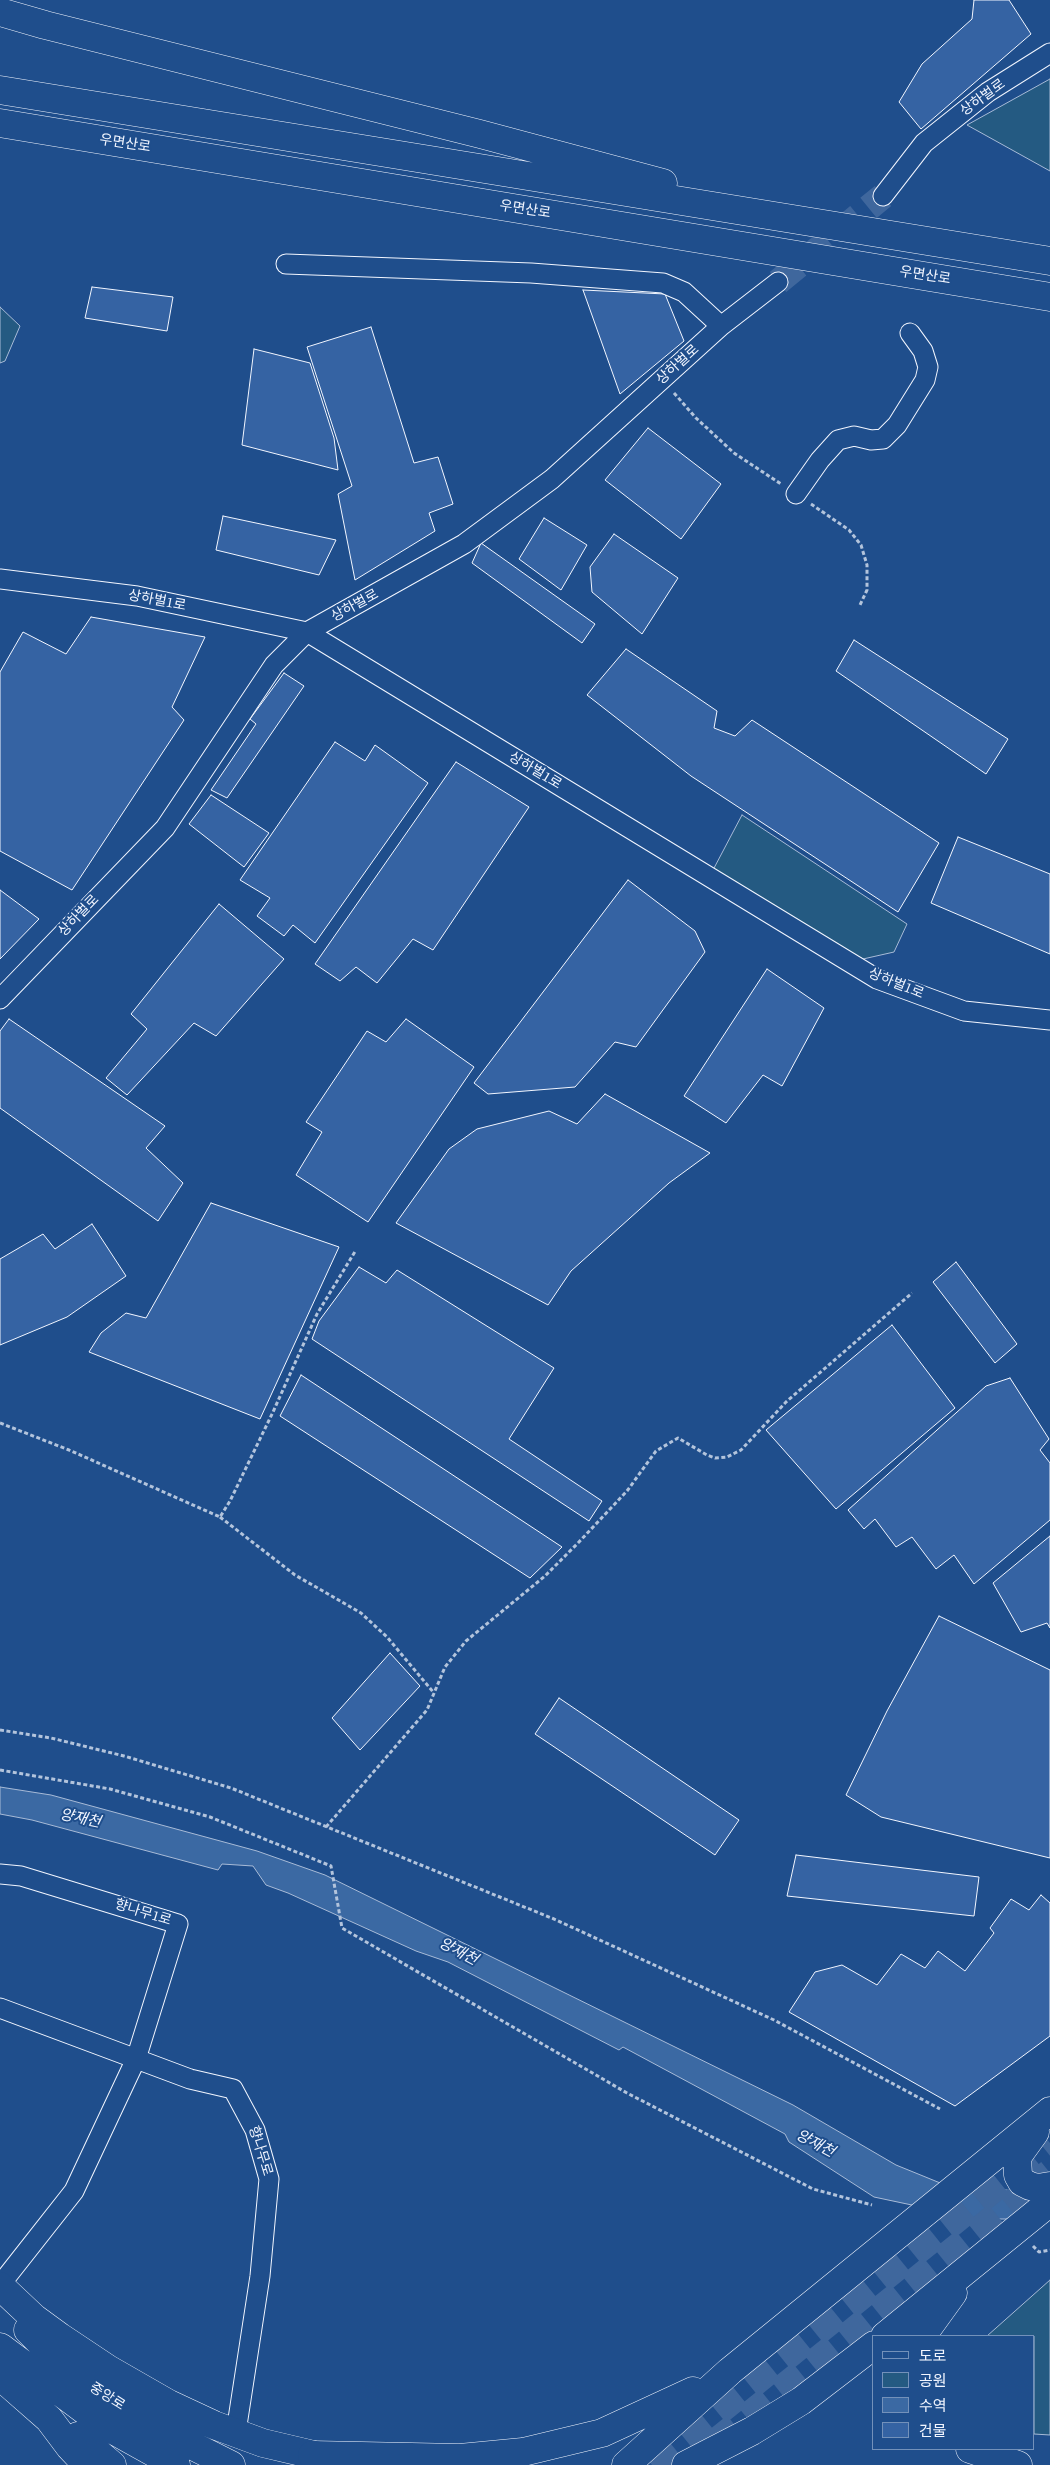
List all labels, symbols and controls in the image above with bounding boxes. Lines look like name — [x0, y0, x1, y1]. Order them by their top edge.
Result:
street label: 상하벌로 — [957, 76, 1009, 120]
street label: 우면산로 — [98, 132, 152, 156]
street label: 우면산로 — [498, 198, 552, 222]
street label: 우면산로 — [898, 264, 952, 288]
street label: 상하벌로 — [653, 342, 703, 388]
street label: 상하벌로 — [328, 586, 382, 626]
street label: 상하벌1로 — [127, 587, 187, 615]
street label: 상하벌1로 — [506, 749, 564, 793]
street label: 상하벌로 — [55, 892, 103, 940]
street label: 상하벌1로 — [866, 965, 926, 1003]
water label: 양재천 — [58, 1806, 102, 1832]
street label: 향나무1로 — [113, 1896, 173, 1930]
water label: 양재천 — [435, 1934, 481, 1970]
street label: 향나무로 — [244, 2124, 276, 2178]
water label: 양재천 — [792, 2126, 838, 2162]
legend — [872, 2335, 1035, 2450]
text: 도로 — [919, 2345, 947, 2366]
text: 공원 — [919, 2370, 947, 2391]
street label: 중앙로 — [86, 2380, 128, 2414]
text: 수역 — [919, 2395, 947, 2416]
text: 건물 — [919, 2420, 947, 2441]

